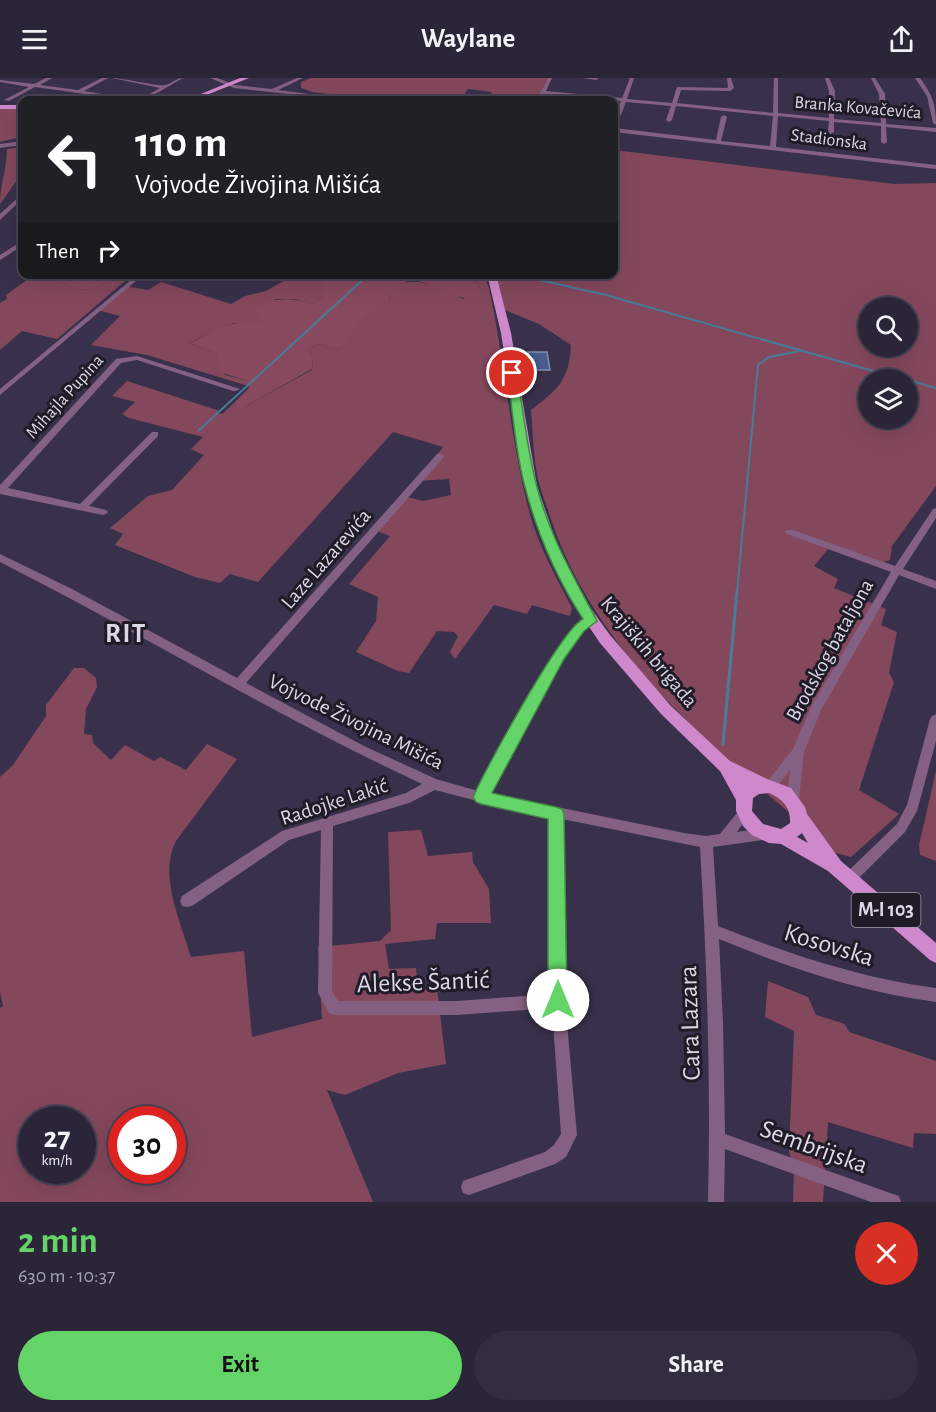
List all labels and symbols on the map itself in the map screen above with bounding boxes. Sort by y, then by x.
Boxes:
street label: Branka Kovačevića [794,93,922,123]
street label: Stadionska [790,126,868,154]
pin [486,347,537,398]
street label: Mihajla Pupina [23,352,107,442]
street label: Laze Lazarevića [277,505,375,613]
street label: Brodskog bataljona [782,575,878,724]
street label: Krajiških brigada [597,593,701,712]
district label: RIT [105,620,147,647]
street label: Vojvode Živojina Mišića [265,669,448,774]
street label: Radojke Lakić [278,775,390,829]
road number: M-I 103 [852,893,920,927]
street label: Kosovska [781,919,877,971]
street label: Cara Lazara [675,965,705,1081]
street label: Alekse Šantić [356,966,490,997]
position arrow [526,968,590,1032]
speed limit sign: 30 [108,1106,186,1184]
street label: Sembrijska [757,1116,871,1178]

